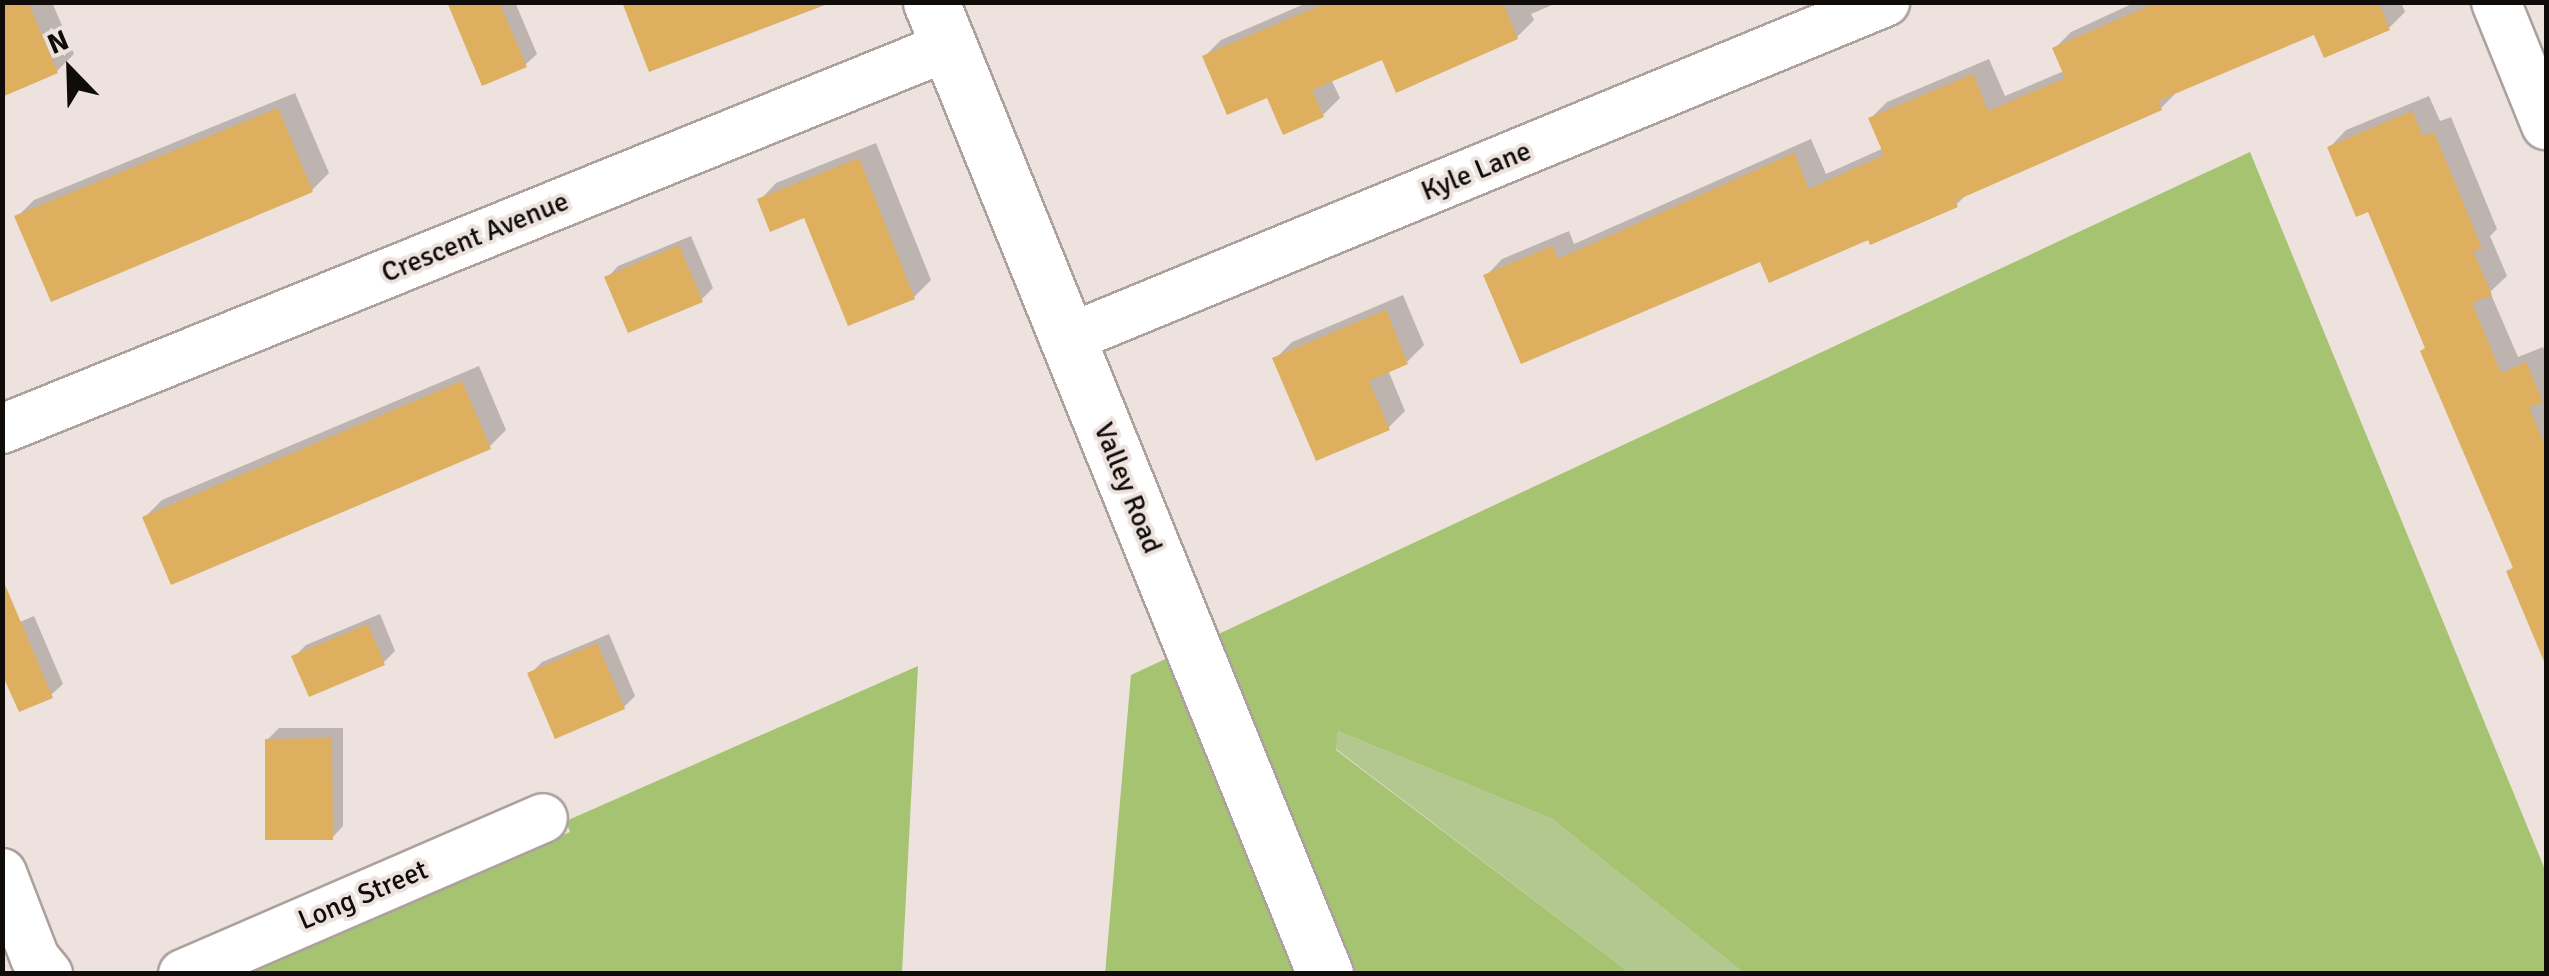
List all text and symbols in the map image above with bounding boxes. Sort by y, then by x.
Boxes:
north arrow [20,20,120,120]
text: N [43,23,74,62]
street label: Kyle Lane [1416,134,1536,208]
street label: Crescent Avenue [377,184,573,290]
street label: Valley Road [1087,418,1169,558]
street label: Long Street [293,853,433,937]

